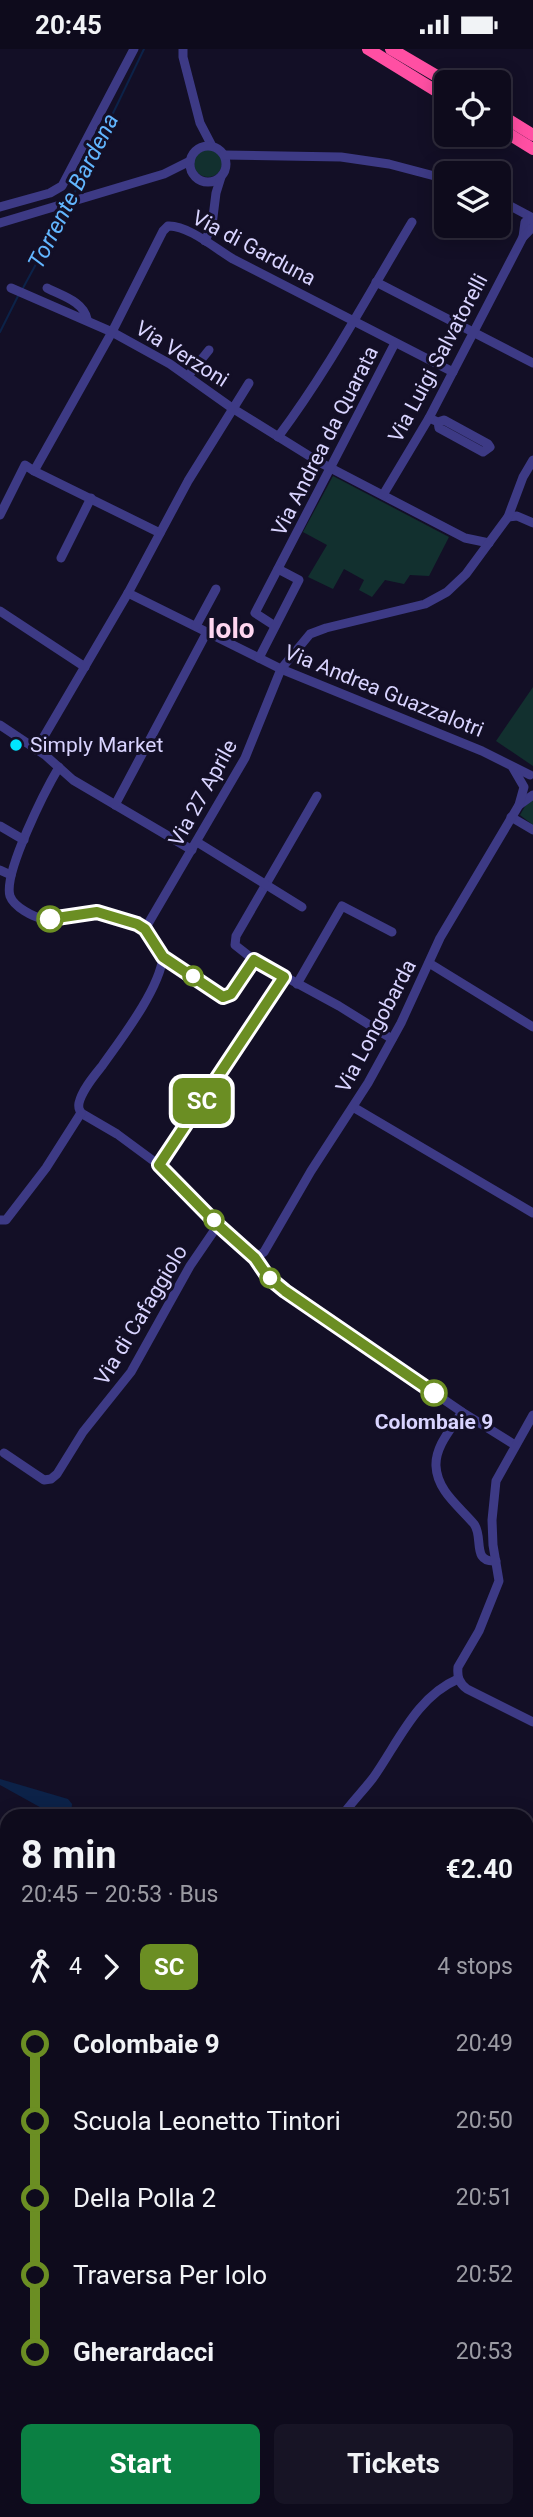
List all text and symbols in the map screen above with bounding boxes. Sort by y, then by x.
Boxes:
text: 20:45 [35,10,102,40]
map controls [434,70,511,238]
button: locate [434,70,511,147]
water label: Torrente Bardena [23,109,124,274]
button: layers [434,161,511,238]
street label: Via di Garduna [188,205,320,291]
street label: Via Luigi Salvatorelli [383,270,493,446]
street label: Via Verzoni [131,316,233,392]
street label: Via Andrea da Quarata [267,342,383,540]
district label: Iolo [207,612,255,645]
street label: Via Andrea Guazzalotri [281,640,487,742]
place label: Simply Market [30,733,163,757]
street label: Via 27 Aprile [164,736,242,850]
marker: Simply Market [8,737,24,753]
unlabelled marker [37,906,63,932]
street label: Via Longobarda [331,955,421,1097]
unlabelled marker [183,966,203,986]
line badge: SC [170,1078,234,1124]
text: SC [187,1087,217,1115]
unlabelled marker [204,1210,224,1230]
street label: Via di Cafaggiolo [90,1241,192,1389]
unlabelled marker [260,1268,280,1288]
marker: Colombaie 9 [421,1380,447,1406]
place label: Colombaie 9 [375,1410,493,1434]
text: 8 min [21,1833,117,1877]
text: €2.40 [446,1854,513,1884]
text: 20:45 – 20:53 · Bus [21,1881,218,1908]
icon: walk [21,1948,59,1986]
icon: forward [92,1948,130,1986]
text: 4 [69,1953,82,1980]
text: SC [154,1953,184,1981]
text: 4 stops [437,1953,513,1980]
text: Colombaie 9 [73,2029,220,2059]
text: 20:49 [456,2030,513,2057]
text: Scuola Leonetto Tintori [73,2106,341,2136]
text: 20:50 [456,2107,513,2134]
text: Della Polla 2 [73,2183,216,2213]
text: 20:51 [456,2184,513,2211]
text: Traversa Per Iolo [73,2260,267,2290]
text: 20:52 [456,2261,513,2288]
text: Gherardacci [73,2337,214,2367]
text: 20:53 [456,2338,513,2365]
button: Start [21,2424,260,2504]
button: Tickets [274,2424,513,2504]

